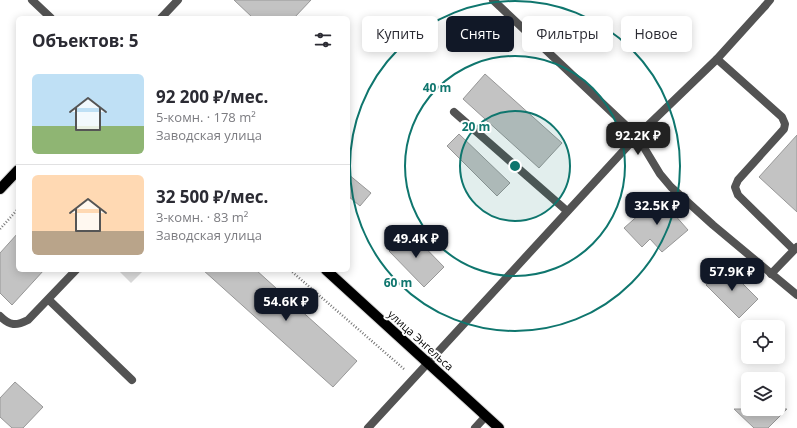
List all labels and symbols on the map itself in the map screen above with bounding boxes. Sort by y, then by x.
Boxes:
text: 40 m [423,79,451,96]
text: 20 m [462,118,490,135]
pin: 92.2K ₽ [601,122,675,156]
centre of rings [508,159,522,173]
pin: 32.5K ₽ [620,192,694,226]
pin: 49.4K ₽ [379,225,453,259]
pin: 57.9K ₽ [695,258,769,292]
text: 60 m [384,274,412,291]
pin: 54.6K ₽ [249,288,323,322]
street label: улица Энгельса [385,306,457,374]

